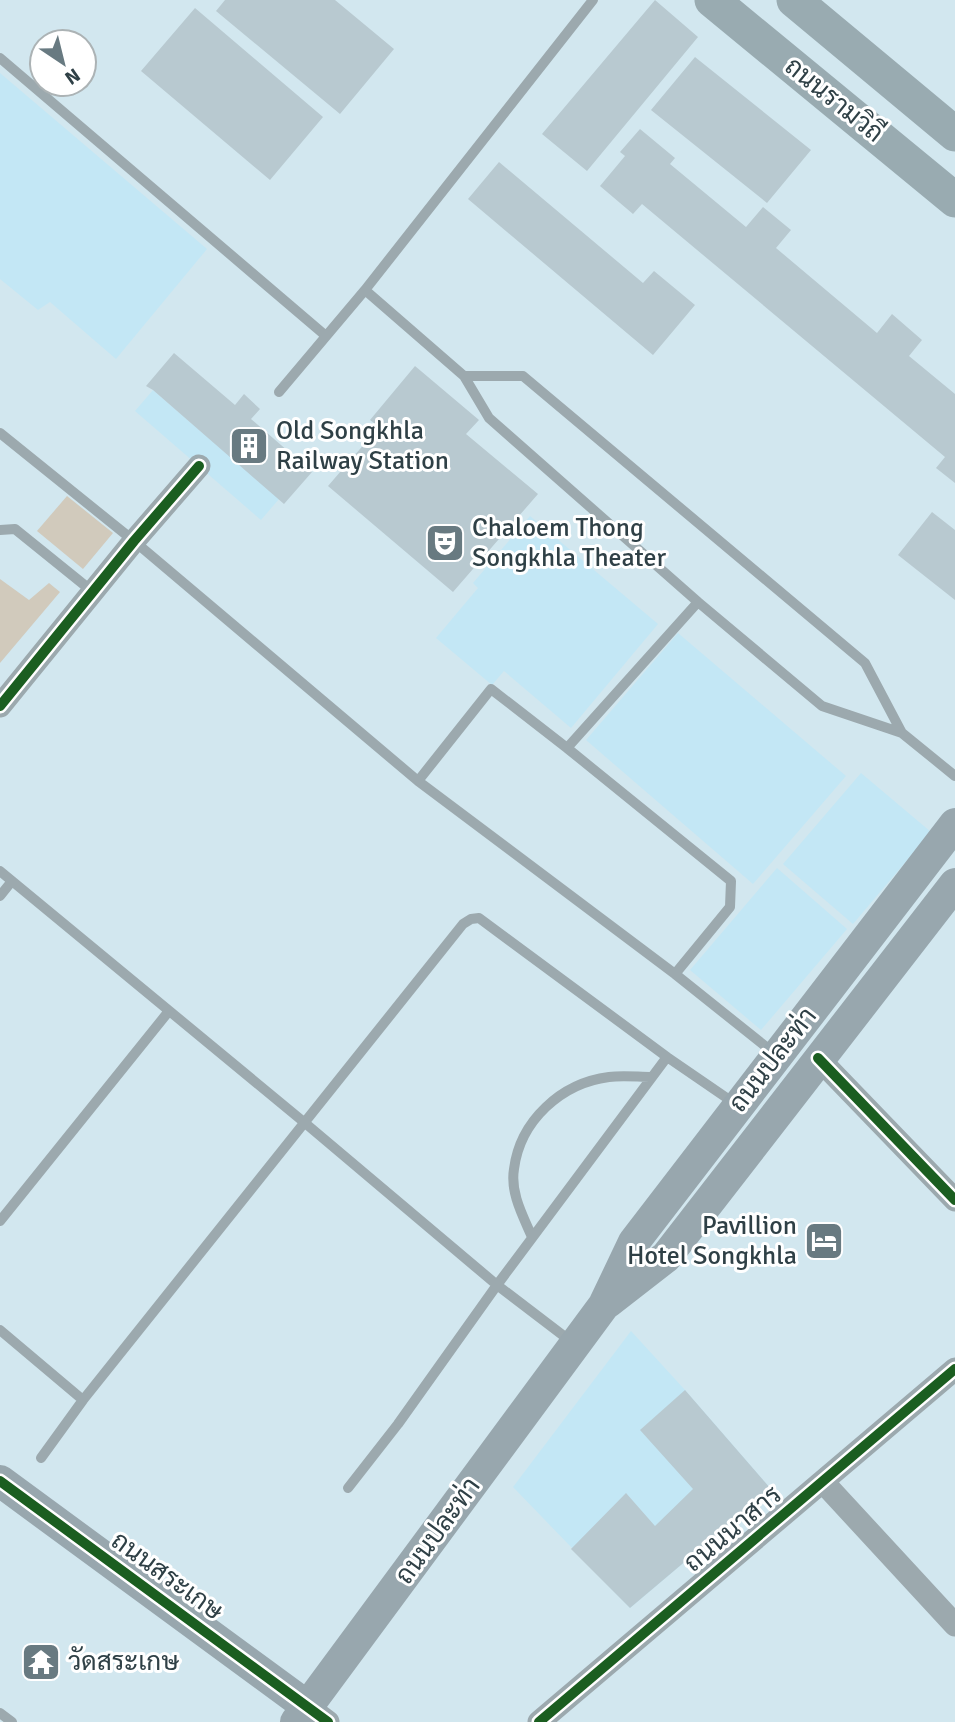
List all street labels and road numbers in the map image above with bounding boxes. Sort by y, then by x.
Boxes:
street label: ถนนรามวิถี [778,50,890,150]
street label: ถนนปละท่า [722,1001,824,1119]
street label: ถนนปละท่า [389,1471,487,1591]
street label: ถนนนาสาร [678,1479,788,1579]
street label: ถนนสระเกษ [105,1525,229,1628]

